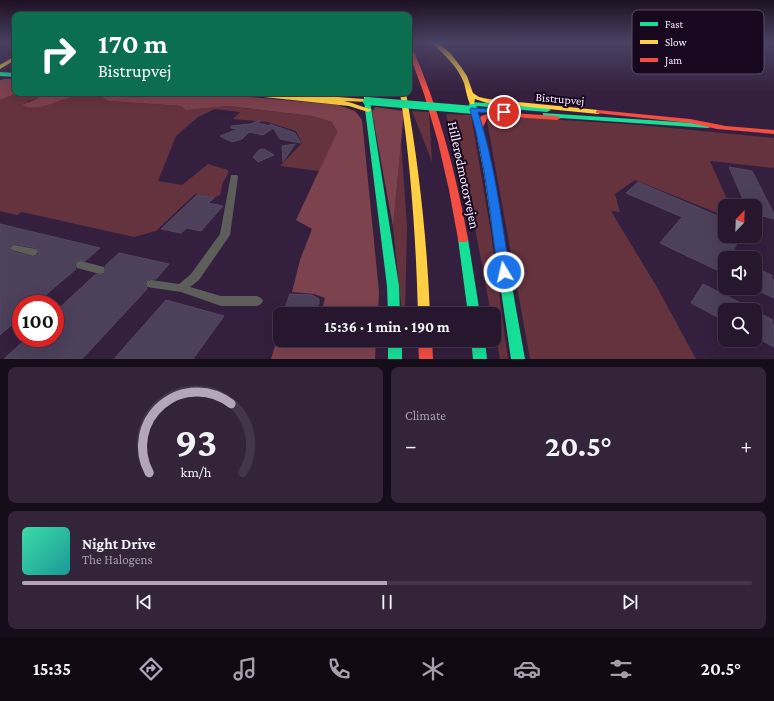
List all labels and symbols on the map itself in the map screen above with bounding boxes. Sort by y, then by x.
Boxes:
legend [632,10,764,74]
text: Fast [665,18,684,30]
text: Slow [665,36,687,48]
text: Jam [664,54,682,67]
street label: Bistrupvej [535,90,585,108]
pin [487,95,521,129]
street label: Hillerødmotorvejen [444,120,483,231]
north arrow [718,199,762,243]
position arrow [483,251,525,293]
speed limit sign: 100 [12,295,64,347]

